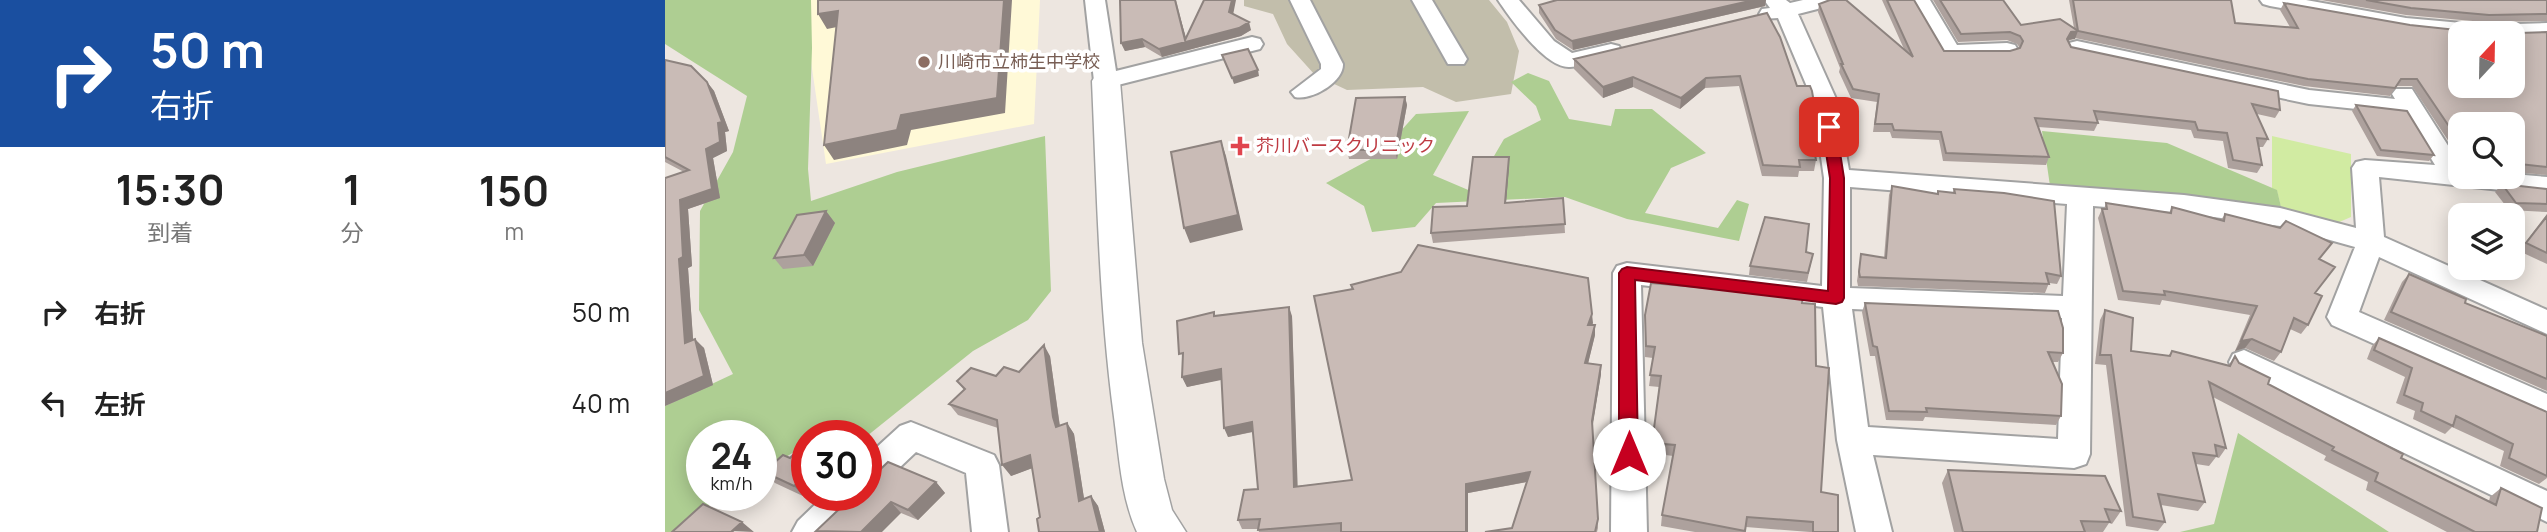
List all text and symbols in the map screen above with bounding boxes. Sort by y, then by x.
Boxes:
text: 50 m [150,16,265,83]
north arrow [2448,21,2525,98]
map controls [2448,21,2525,280]
icon: right [35,28,126,119]
place label: 川崎市立柿生中学校 [938,49,1100,73]
marker: 川崎市立柿生中学校 [916,54,932,70]
text: 右折 [150,83,214,127]
pin [1799,97,1859,157]
icon: arrive [1810,108,1848,146]
button: search [2448,112,2525,189]
place label: 芥川バースクリニック [1256,133,1435,157]
marker: 芥川バースクリニック [1230,136,1250,156]
text: 15:30 [115,160,225,218]
text: 1 [343,160,361,218]
text: 150 [479,161,550,219]
button: layers [2448,203,2525,280]
text: m [504,215,524,247]
text: 到着 [147,216,193,248]
text: 分 [340,216,363,248]
icon: right [35,293,73,331]
text: 50 m [572,294,630,330]
text: 右折 [94,295,146,331]
icon: left [35,384,73,422]
text: 40 m [572,385,630,421]
text: 左折 [94,386,146,422]
position arrow [1592,417,1666,491]
speed limit sign: 30 [791,420,882,511]
text: 24 [711,432,752,480]
text: km/h [711,471,752,495]

